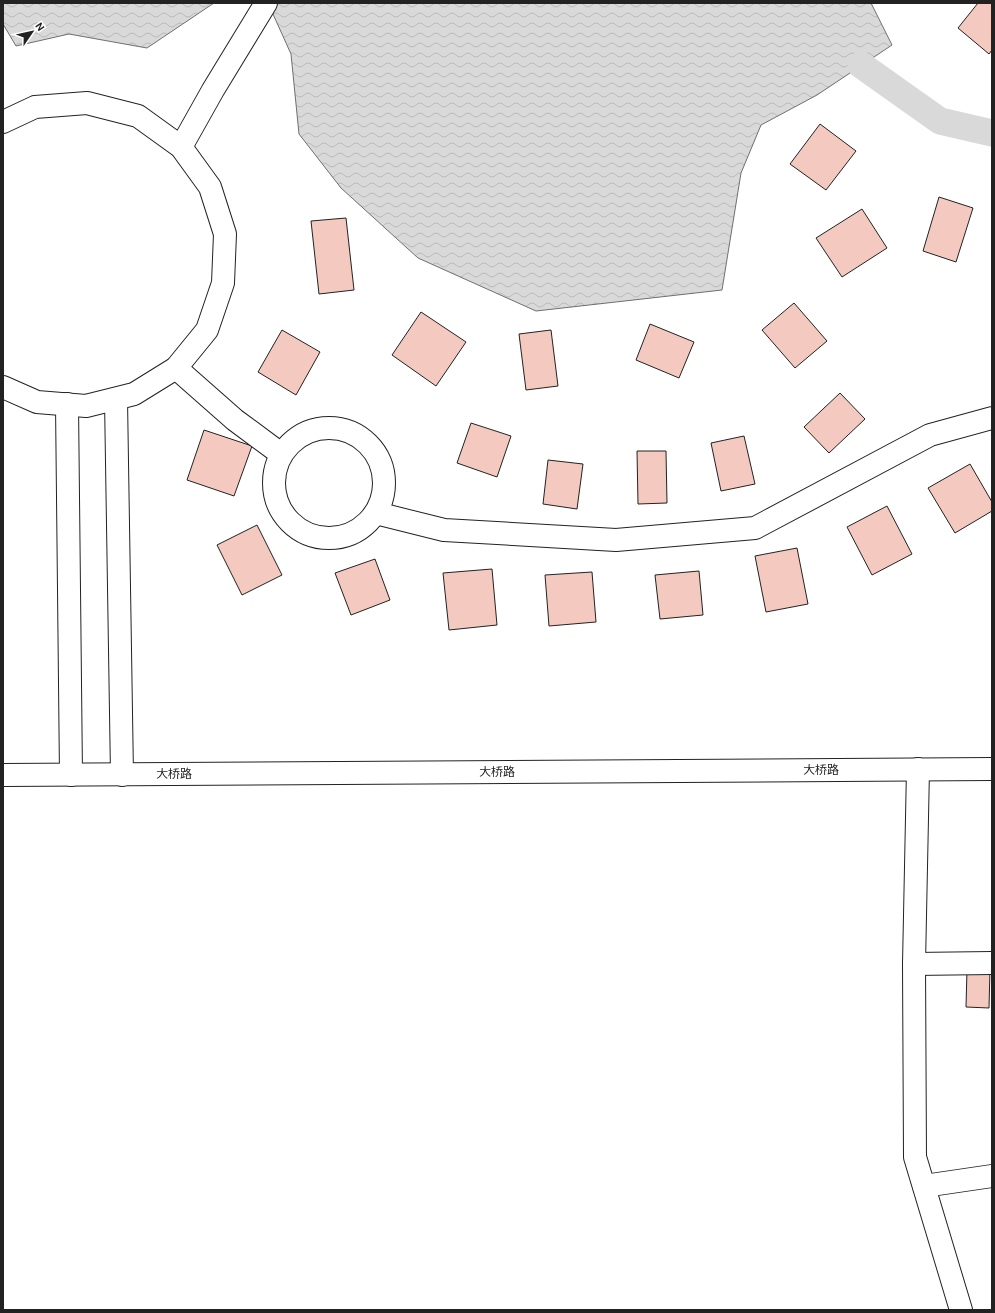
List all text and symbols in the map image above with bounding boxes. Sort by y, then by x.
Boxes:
north arrow [12,12,52,52]
text: N [32,20,47,34]
street label: 大桥路 [803,763,839,777]
street label: 大桥路 [479,765,515,779]
street label: 大桥路 [156,767,192,781]

